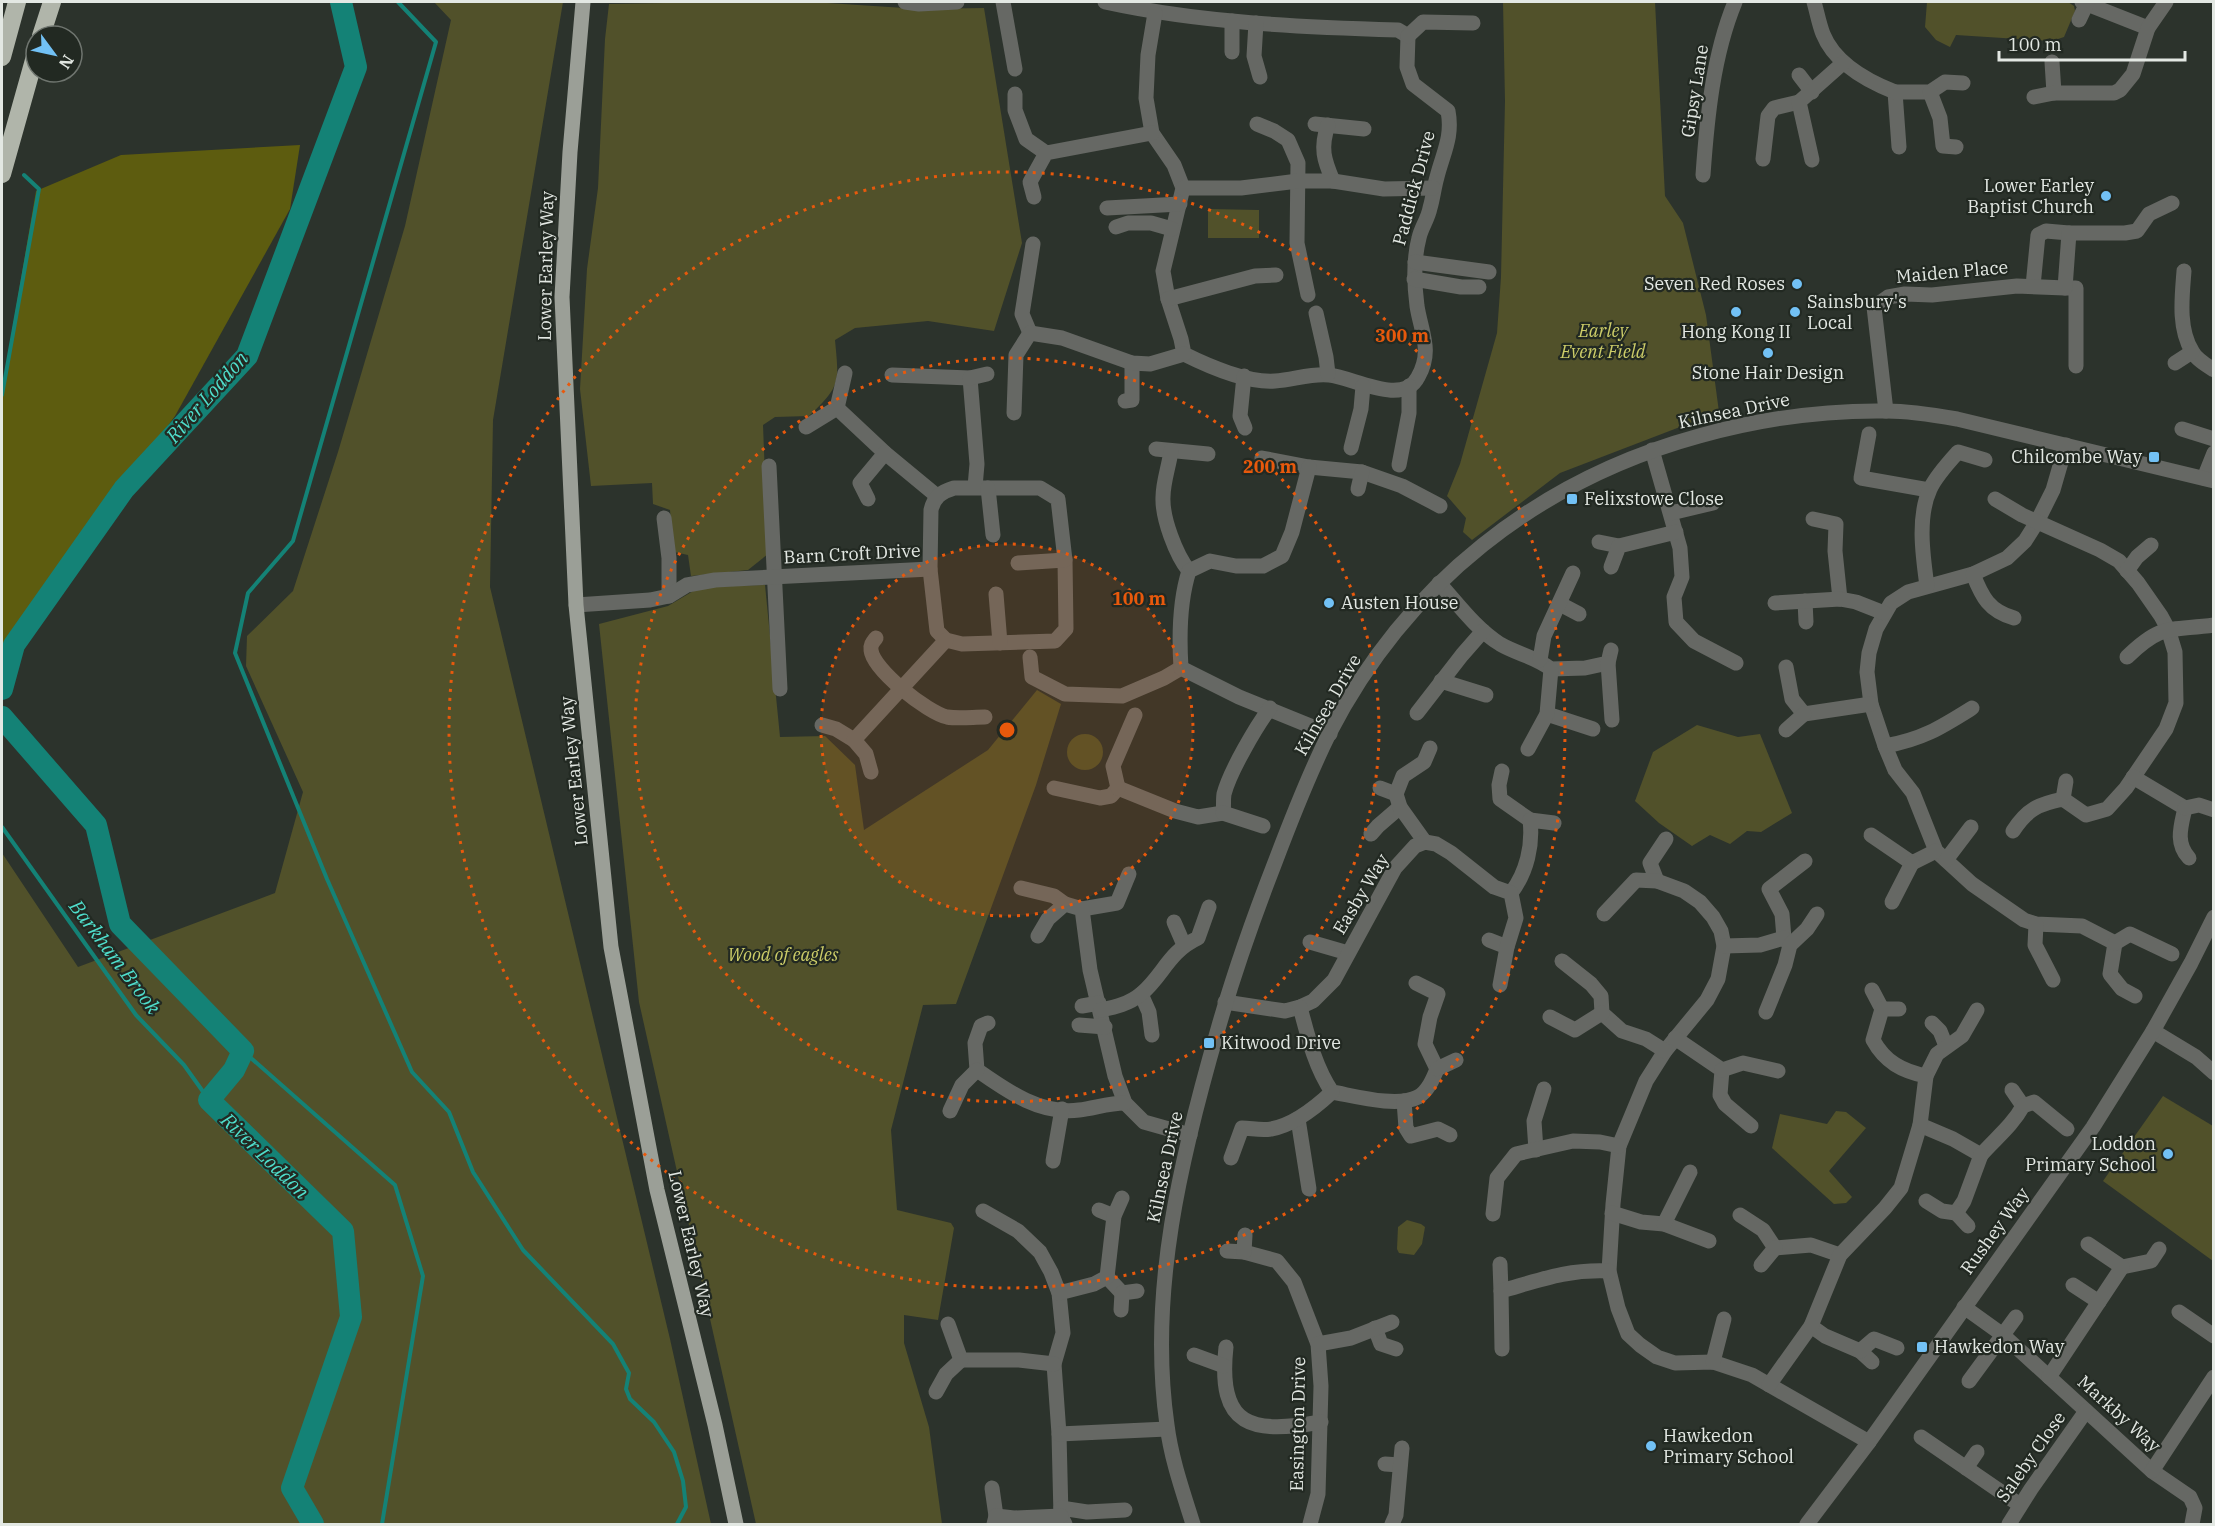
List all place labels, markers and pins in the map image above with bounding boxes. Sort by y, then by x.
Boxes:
place label: Lower Earley Baptist Church [1967,174,2094,218]
marker: Lower Earley Baptist Church [2099,189,2113,203]
place label: Seven Red Roses [1644,272,1785,295]
marker: Seven Red Roses [1790,277,1804,291]
place label: Sainsbury's Local [1807,290,1907,334]
marker: Hong Kong II [1729,305,1743,319]
marker: Sainsbury's Local [1788,305,1802,319]
place label: Hong Kong II [1681,320,1791,343]
marker: Stone Hair Design [1761,346,1775,360]
place label: Stone Hair Design [1692,361,1844,384]
place label: Chilcombe Way [2011,445,2142,468]
marker: Chilcombe Way [2147,450,2161,464]
place label: Felixstowe Close [1584,487,1724,510]
marker: Felixstowe Close [1565,492,1579,506]
place label: Austen House [1341,591,1458,614]
marker: Austen House [1322,596,1336,610]
centre of rings [997,720,1017,740]
place label: Kitwood Drive [1221,1031,1341,1054]
marker: Kitwood Drive [1202,1036,1216,1050]
place label: Loddon Primary School [2025,1132,2156,1176]
marker: Loddon Primary School [2161,1147,2175,1161]
place label: Hawkedon Way [1934,1335,2065,1358]
marker: Hawkedon Way [1915,1340,1929,1354]
place label: Hawkedon Primary School [1663,1424,1794,1468]
marker: Hawkedon Primary School [1644,1439,1658,1453]

